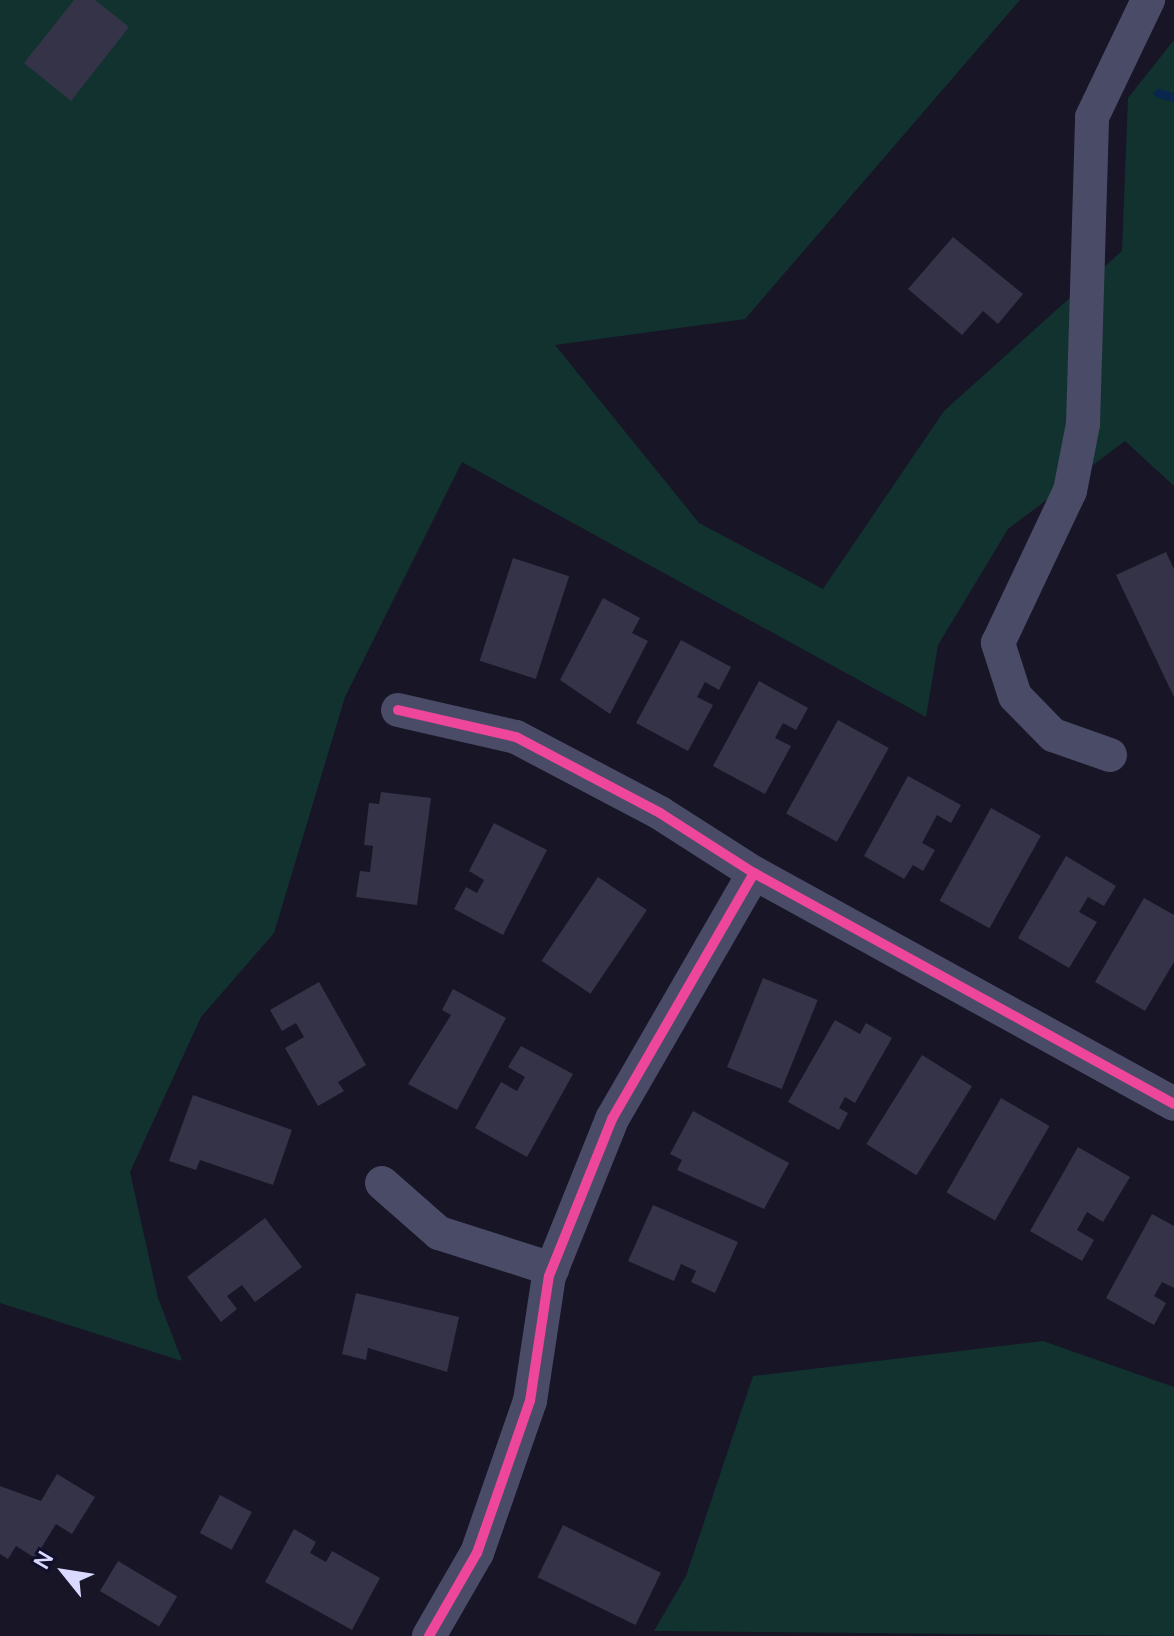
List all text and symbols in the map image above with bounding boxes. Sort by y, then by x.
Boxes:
north arrow [24,1532,104,1612]
text: N [26,1546,60,1574]

